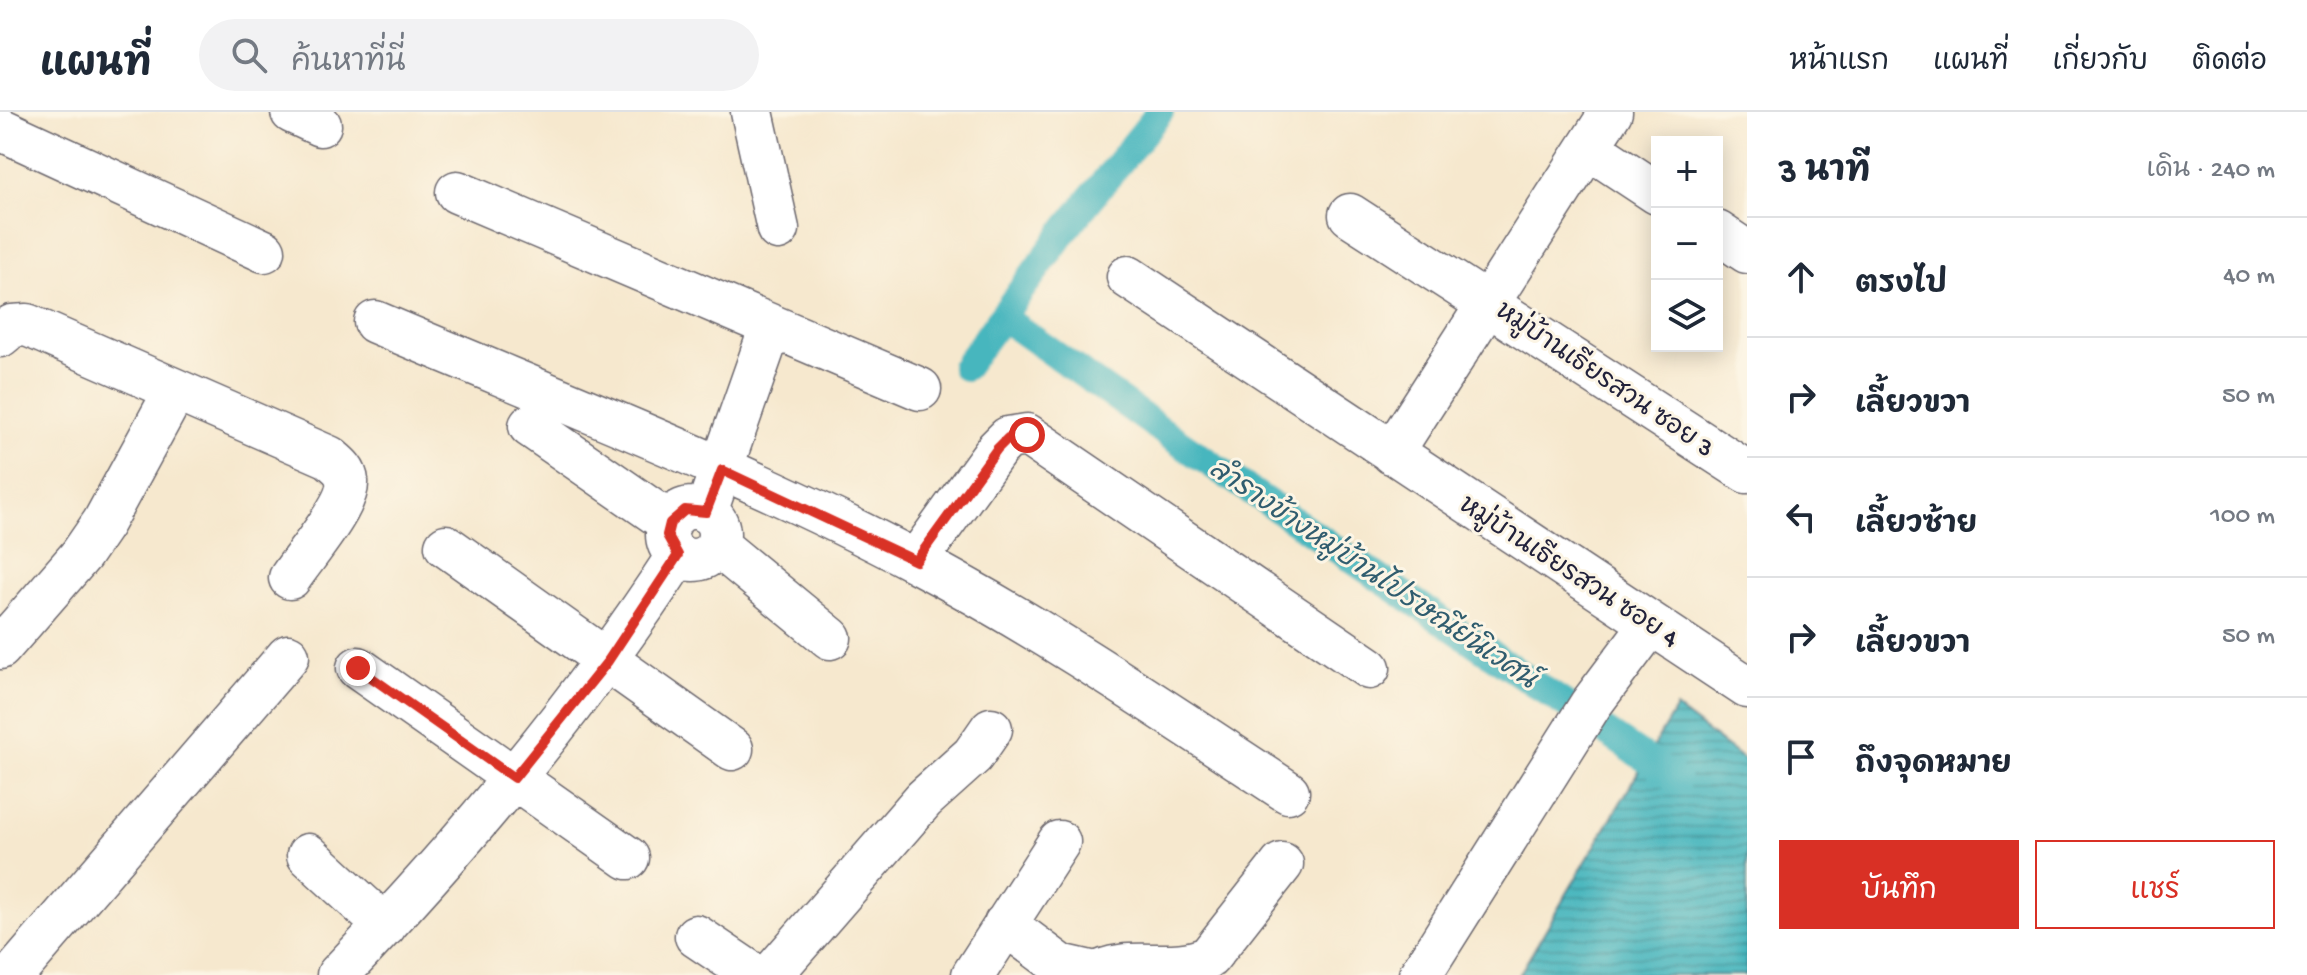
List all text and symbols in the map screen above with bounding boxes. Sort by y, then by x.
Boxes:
search box [199,19,759,91]
icon: search [227,33,271,77]
text: แผนที่ [40,45,151,89]
text: ค้นหาที่นี่ [291,47,405,82]
text: หน้าแรก [1789,47,1889,80]
text: แผนที่ [1933,47,2009,80]
text: เกี่ยวกับ [2053,47,2148,80]
text: ติดต่อ [2192,47,2267,80]
map controls [1651,136,1723,352]
button: + [1651,136,1723,208]
text: 3 นาที [1779,154,1870,194]
text: เดิน · 240 m [2147,156,2275,187]
button: − [1651,208,1723,280]
icon: ahead [1779,255,1823,299]
text: 40 m [2223,262,2275,293]
text: ตรงไป [1855,269,1947,304]
button: layers [1651,280,1723,352]
street label: หมู่บ้านเธียรสวน ซอย 3 [1489,293,1721,466]
icon: right [1779,375,1823,419]
text: 50 m [2222,382,2275,413]
text: เลี้ยวขวา [1855,389,1970,424]
route start [1009,417,1045,453]
water label: ลำรางข้างหมู่บ้านไปรษณีย์นิเวศน์ [1202,449,1549,701]
street label: หมู่บ้านเธียรสวน ซอย 4 [1452,487,1686,656]
icon: left [1779,495,1823,539]
text: 100 m [2210,502,2275,533]
text: เลี้ยวซ้าย [1855,509,1977,544]
icon: right [1779,615,1823,659]
text: 50 m [2222,622,2275,653]
text: เลี้ยวขวา [1855,629,1970,664]
route end [340,650,376,686]
icon: arrive [1779,735,1823,779]
text: ถึงจุดหมาย [1855,749,2012,784]
button: บันทึก [1779,840,2019,929]
button: แชร์ [2035,840,2275,929]

